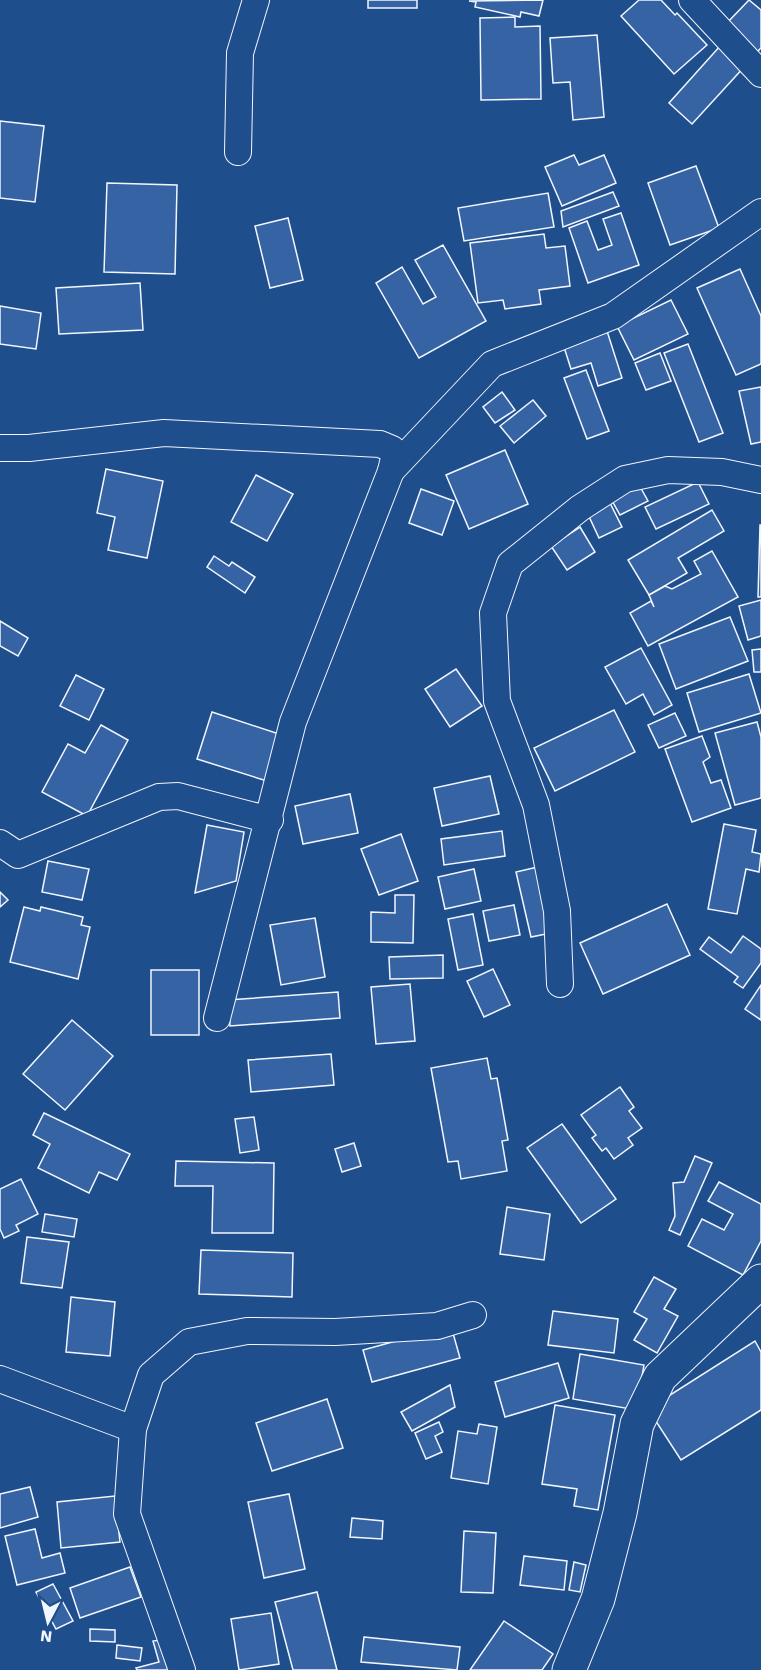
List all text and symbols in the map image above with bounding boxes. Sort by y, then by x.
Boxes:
north arrow [18,1592,78,1652]
text: N [39,1626,53,1647]

